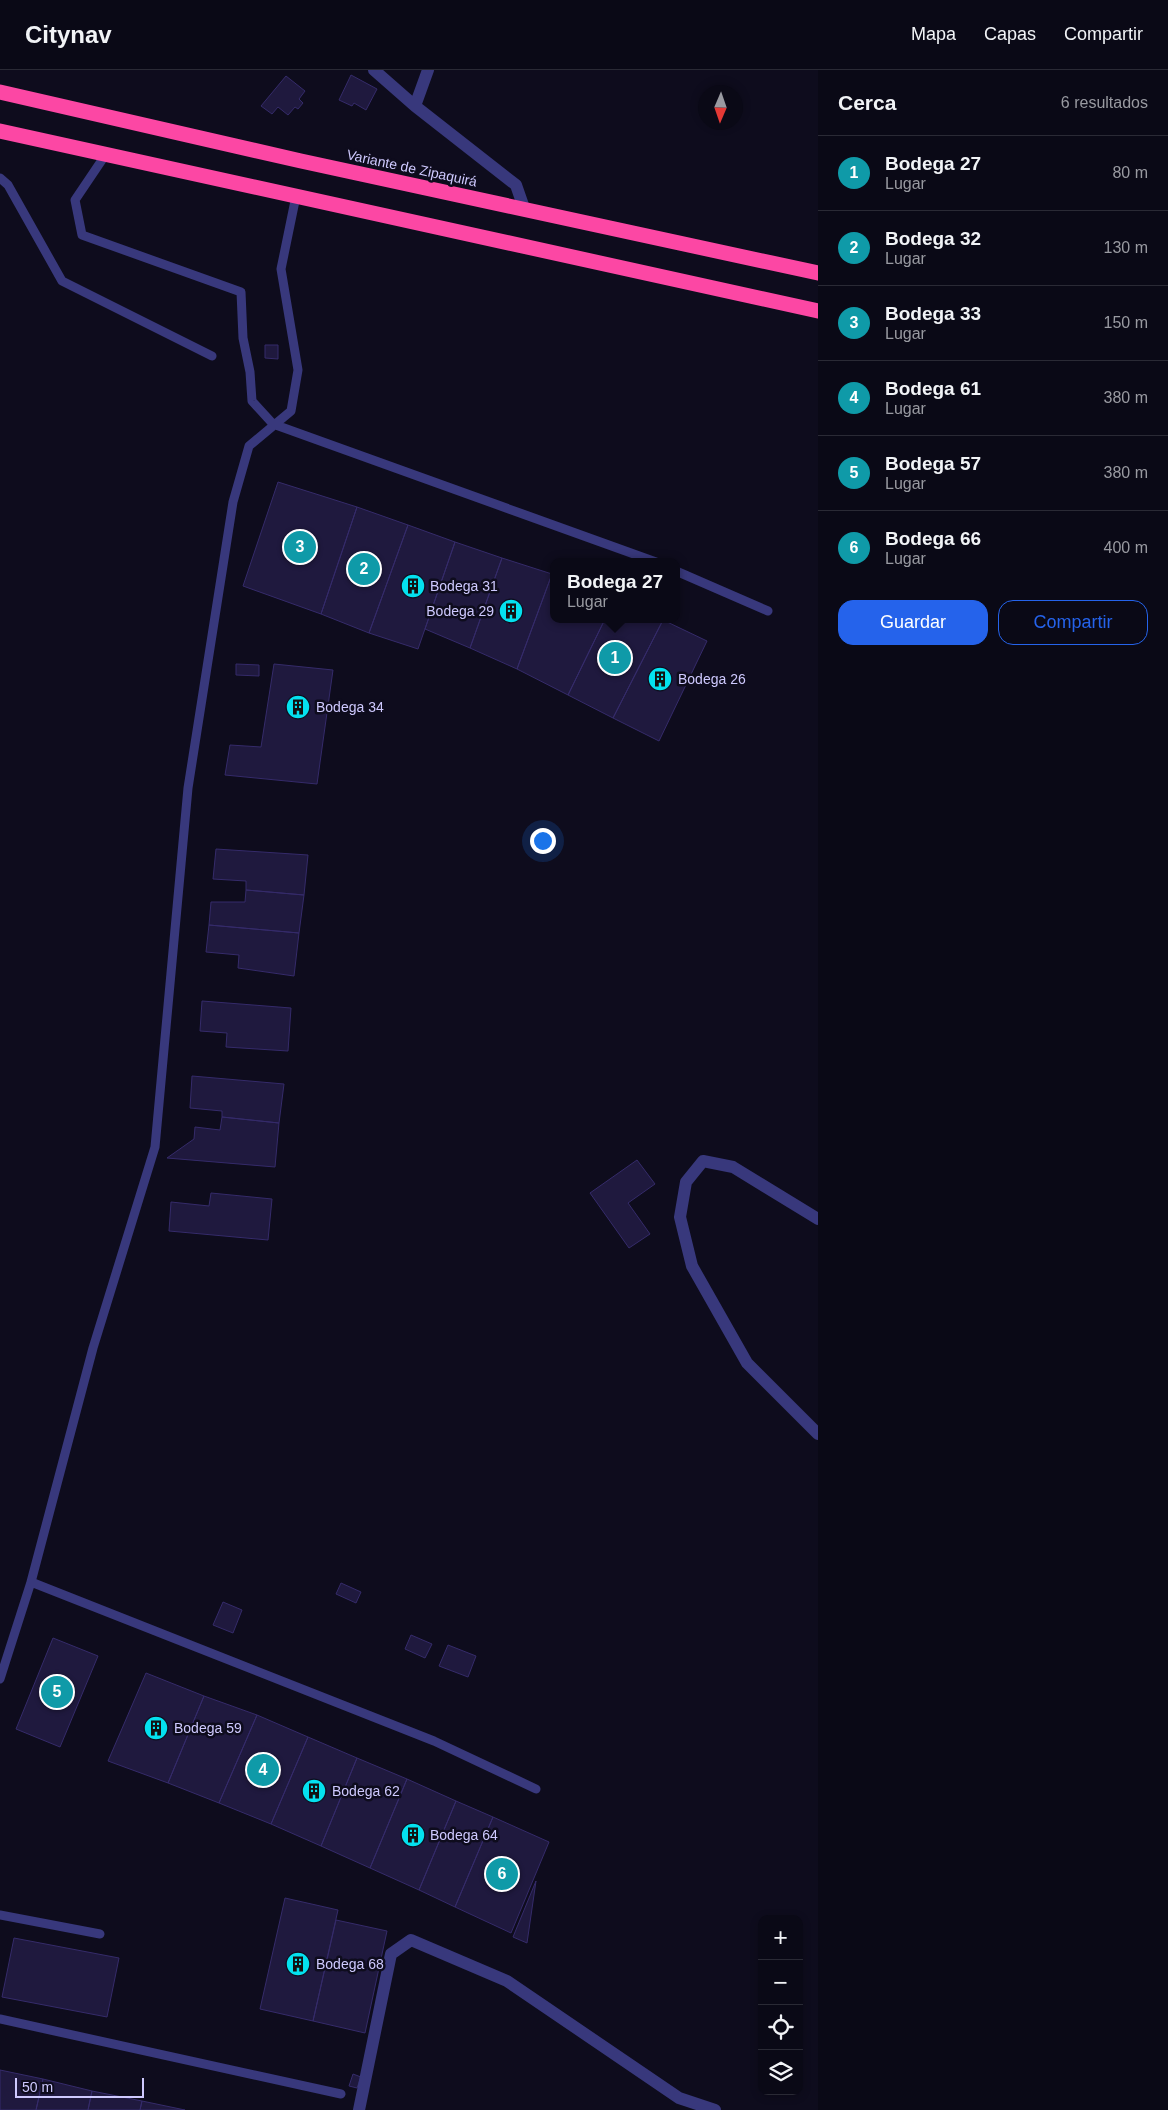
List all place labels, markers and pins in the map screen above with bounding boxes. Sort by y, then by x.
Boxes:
pin: 3 [284,528,316,566]
pin: 2 [348,550,380,588]
building icon: Bodega 31 [400,573,426,599]
place label: Bodega 31 [430,578,498,594]
building icon: Bodega 29 [498,598,524,624]
place label: Bodega 29 [426,603,494,619]
pin: 1 [599,639,631,677]
building icon: Bodega 26 [647,666,673,692]
place label: Bodega 26 [678,671,746,687]
building icon: Bodega 34 [285,694,311,720]
place label: Bodega 34 [316,699,384,715]
pin: 5 [41,1673,73,1711]
building icon: Bodega 59 [143,1715,169,1741]
place label: Bodega 59 [174,1720,242,1736]
pin: 4 [247,1751,279,1789]
building icon: Bodega 62 [301,1778,327,1804]
place label: Bodega 62 [332,1783,400,1799]
building icon: Bodega 64 [400,1822,426,1848]
place label: Bodega 64 [430,1827,498,1843]
pin: 6 [486,1855,518,1893]
building icon: Bodega 68 [285,1951,311,1977]
place label: Bodega 68 [316,1956,384,1972]

